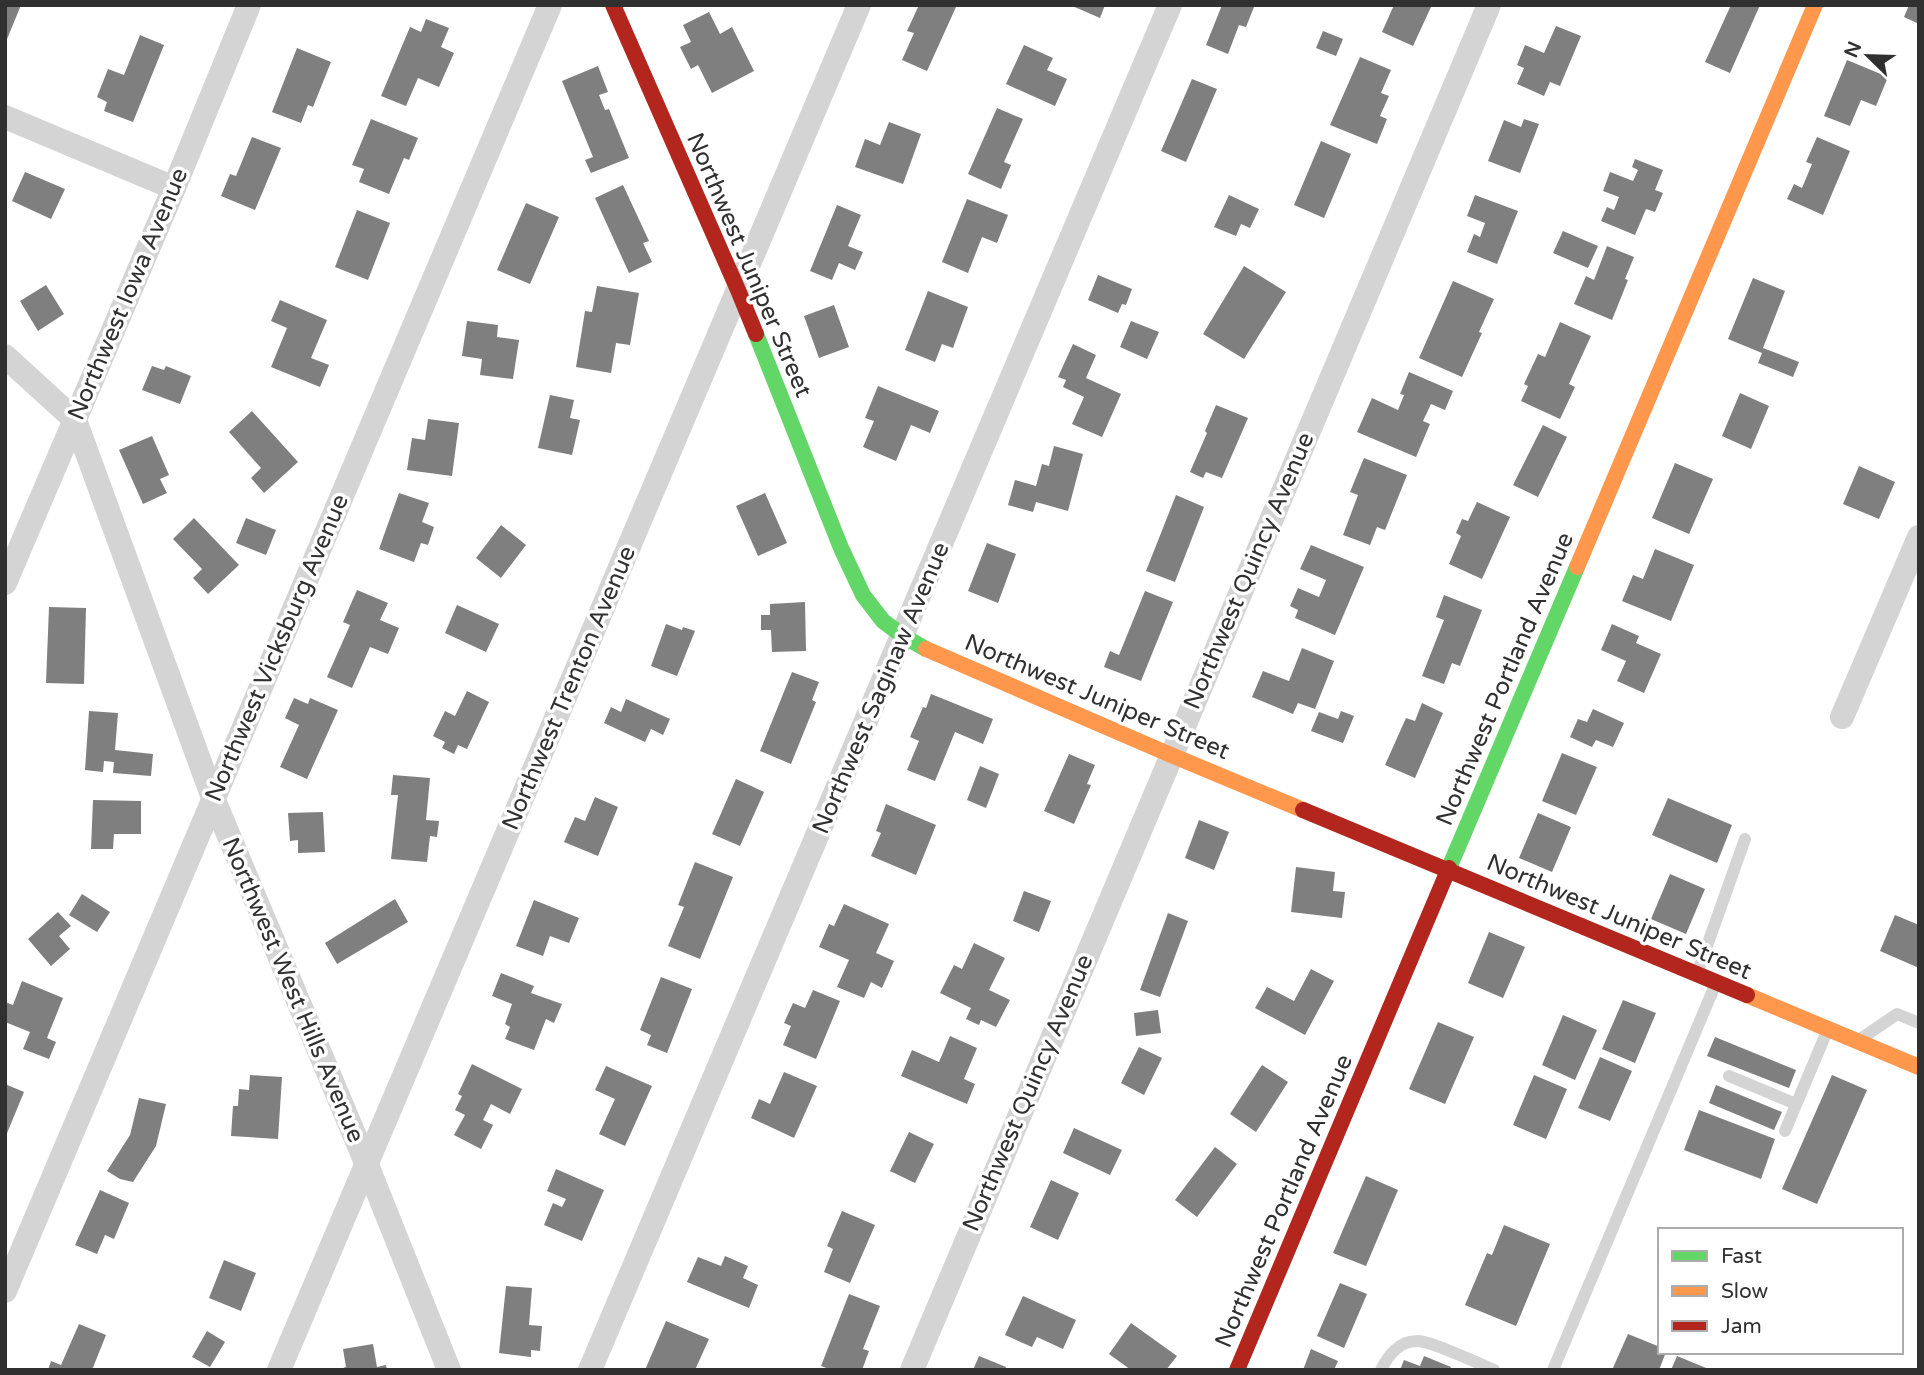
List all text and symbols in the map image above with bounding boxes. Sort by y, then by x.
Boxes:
north arrow [1833,21,1903,91]
text: N [1840,38,1866,61]
street label: Northwest Juniper Street [680,128,818,402]
street label: Northwest Iowa Avenue [62,164,194,424]
street label: Northwest Quincy Avenue [1177,428,1321,714]
street label: Northwest Vicksburg Avenue [199,490,355,806]
street label: Northwest Portland Avenue [1430,528,1580,830]
street label: Northwest Saginaw Avenue [806,538,956,838]
street label: Northwest Trenton Avenue [496,542,642,834]
street label: Northwest Juniper Street [960,628,1234,766]
street label: Northwest West Hills Avenue [215,833,371,1147]
street label: Northwest Juniper Street [1482,848,1756,986]
street label: Northwest Quincy Avenue [956,950,1100,1236]
street label: Northwest Portland Avenue [1209,1050,1359,1352]
legend [1658,1228,1903,1354]
text: Fast [1721,1244,1762,1269]
text: Slow [1721,1279,1769,1304]
text: Jam [1721,1314,1762,1339]

